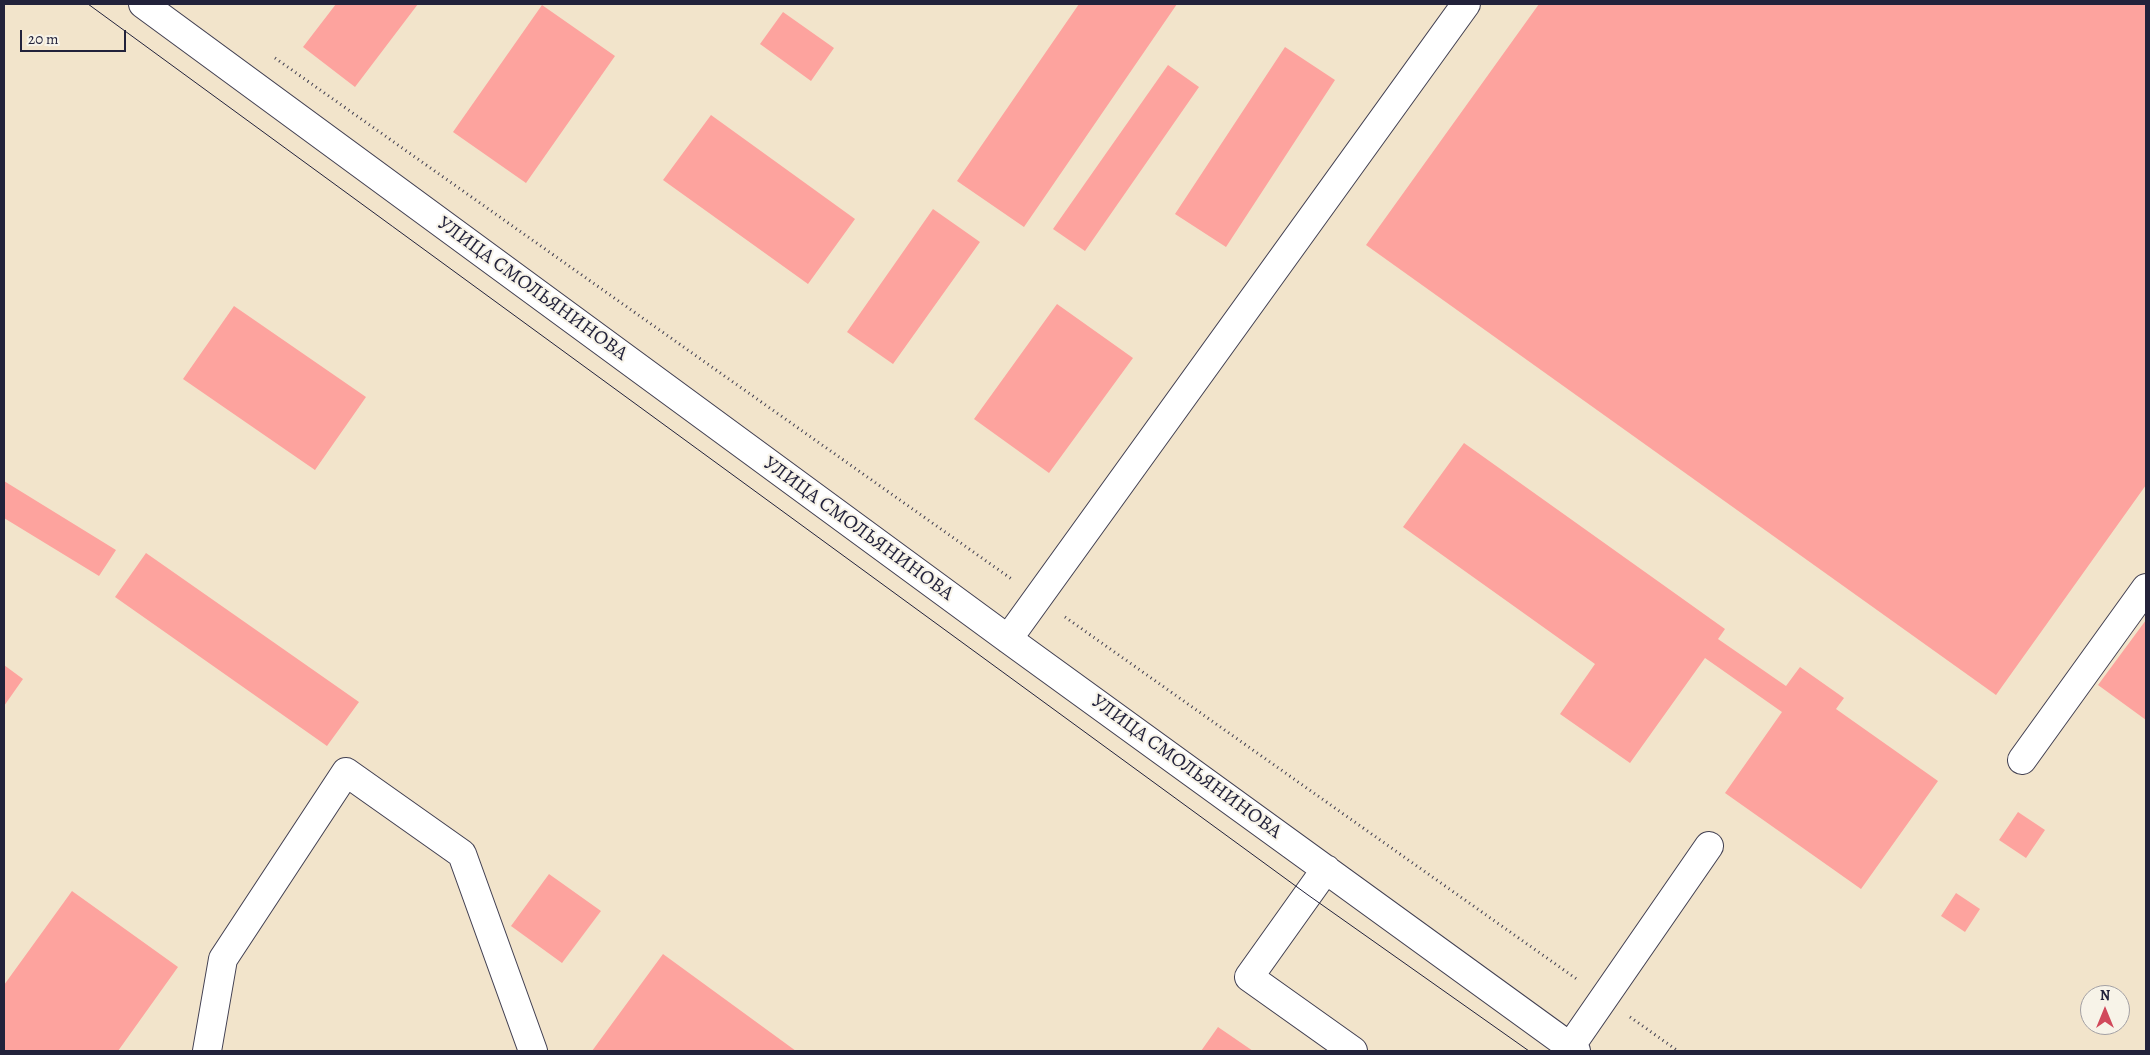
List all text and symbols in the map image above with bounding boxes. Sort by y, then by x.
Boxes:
scale bar [22,20,129,52]
text: 20 m [28,29,59,49]
street label: УЛИЦА СМОЛЬЯНИНОВА [432,212,632,366]
street label: УЛИЦА СМОЛЬЯНИНОВА [758,452,958,606]
street label: УЛИЦА СМОЛЬЯНИНОВА [1086,690,1286,844]
north arrow [2080,985,2130,1035]
text: N [2100,986,2110,1005]

